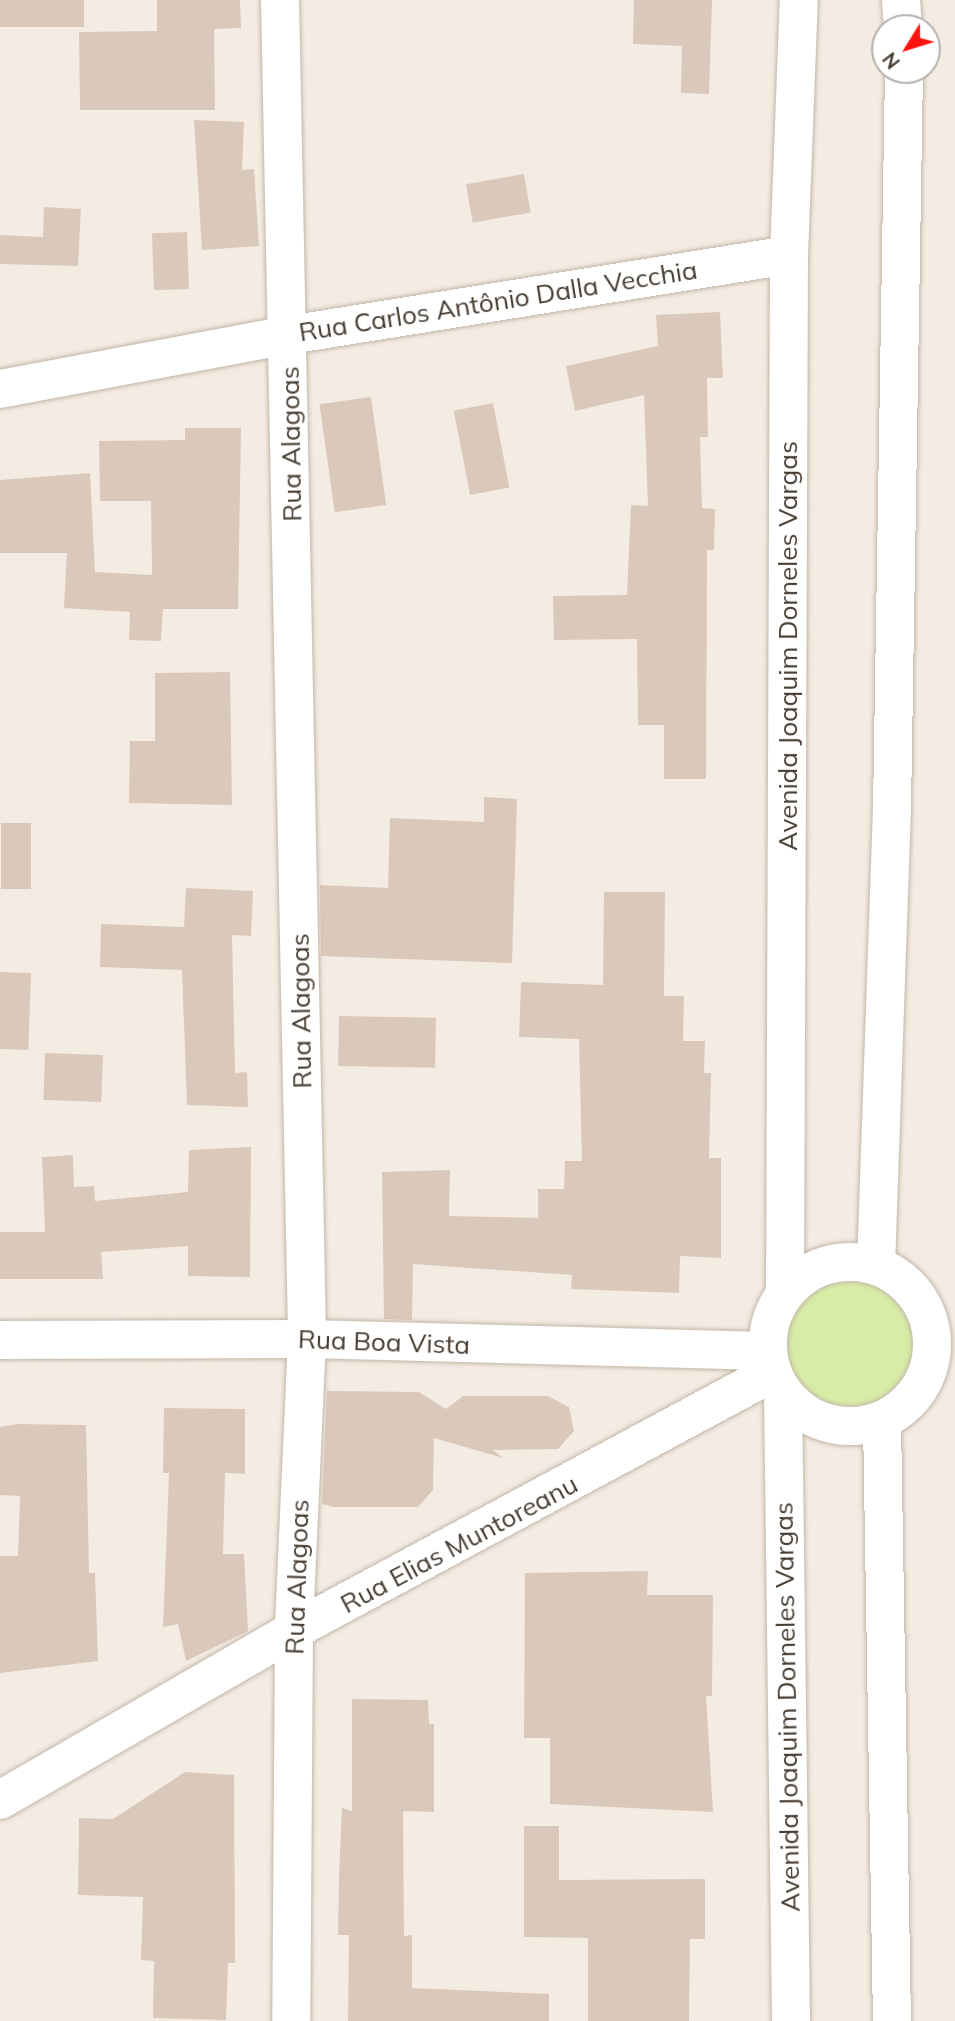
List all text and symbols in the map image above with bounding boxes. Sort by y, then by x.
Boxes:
north arrow [871,14,941,84]
text: N [877,48,905,74]
street label: Rua Carlos Antônio Dalla Vecchia [297,254,699,348]
street label: Rua Alagoas [274,366,308,522]
street label: Avenida Joaquim Dorneles Vargas [772,441,804,851]
street label: Rua Alagoas [284,933,318,1089]
street label: Rua Boa Vista [297,1323,471,1361]
street label: Rua Elias Muntoreanu [335,1468,583,1620]
street label: Rua Alagoas [279,1499,315,1655]
street label: Avenida Joaquim Dorneles Vargas [768,1502,806,1912]

